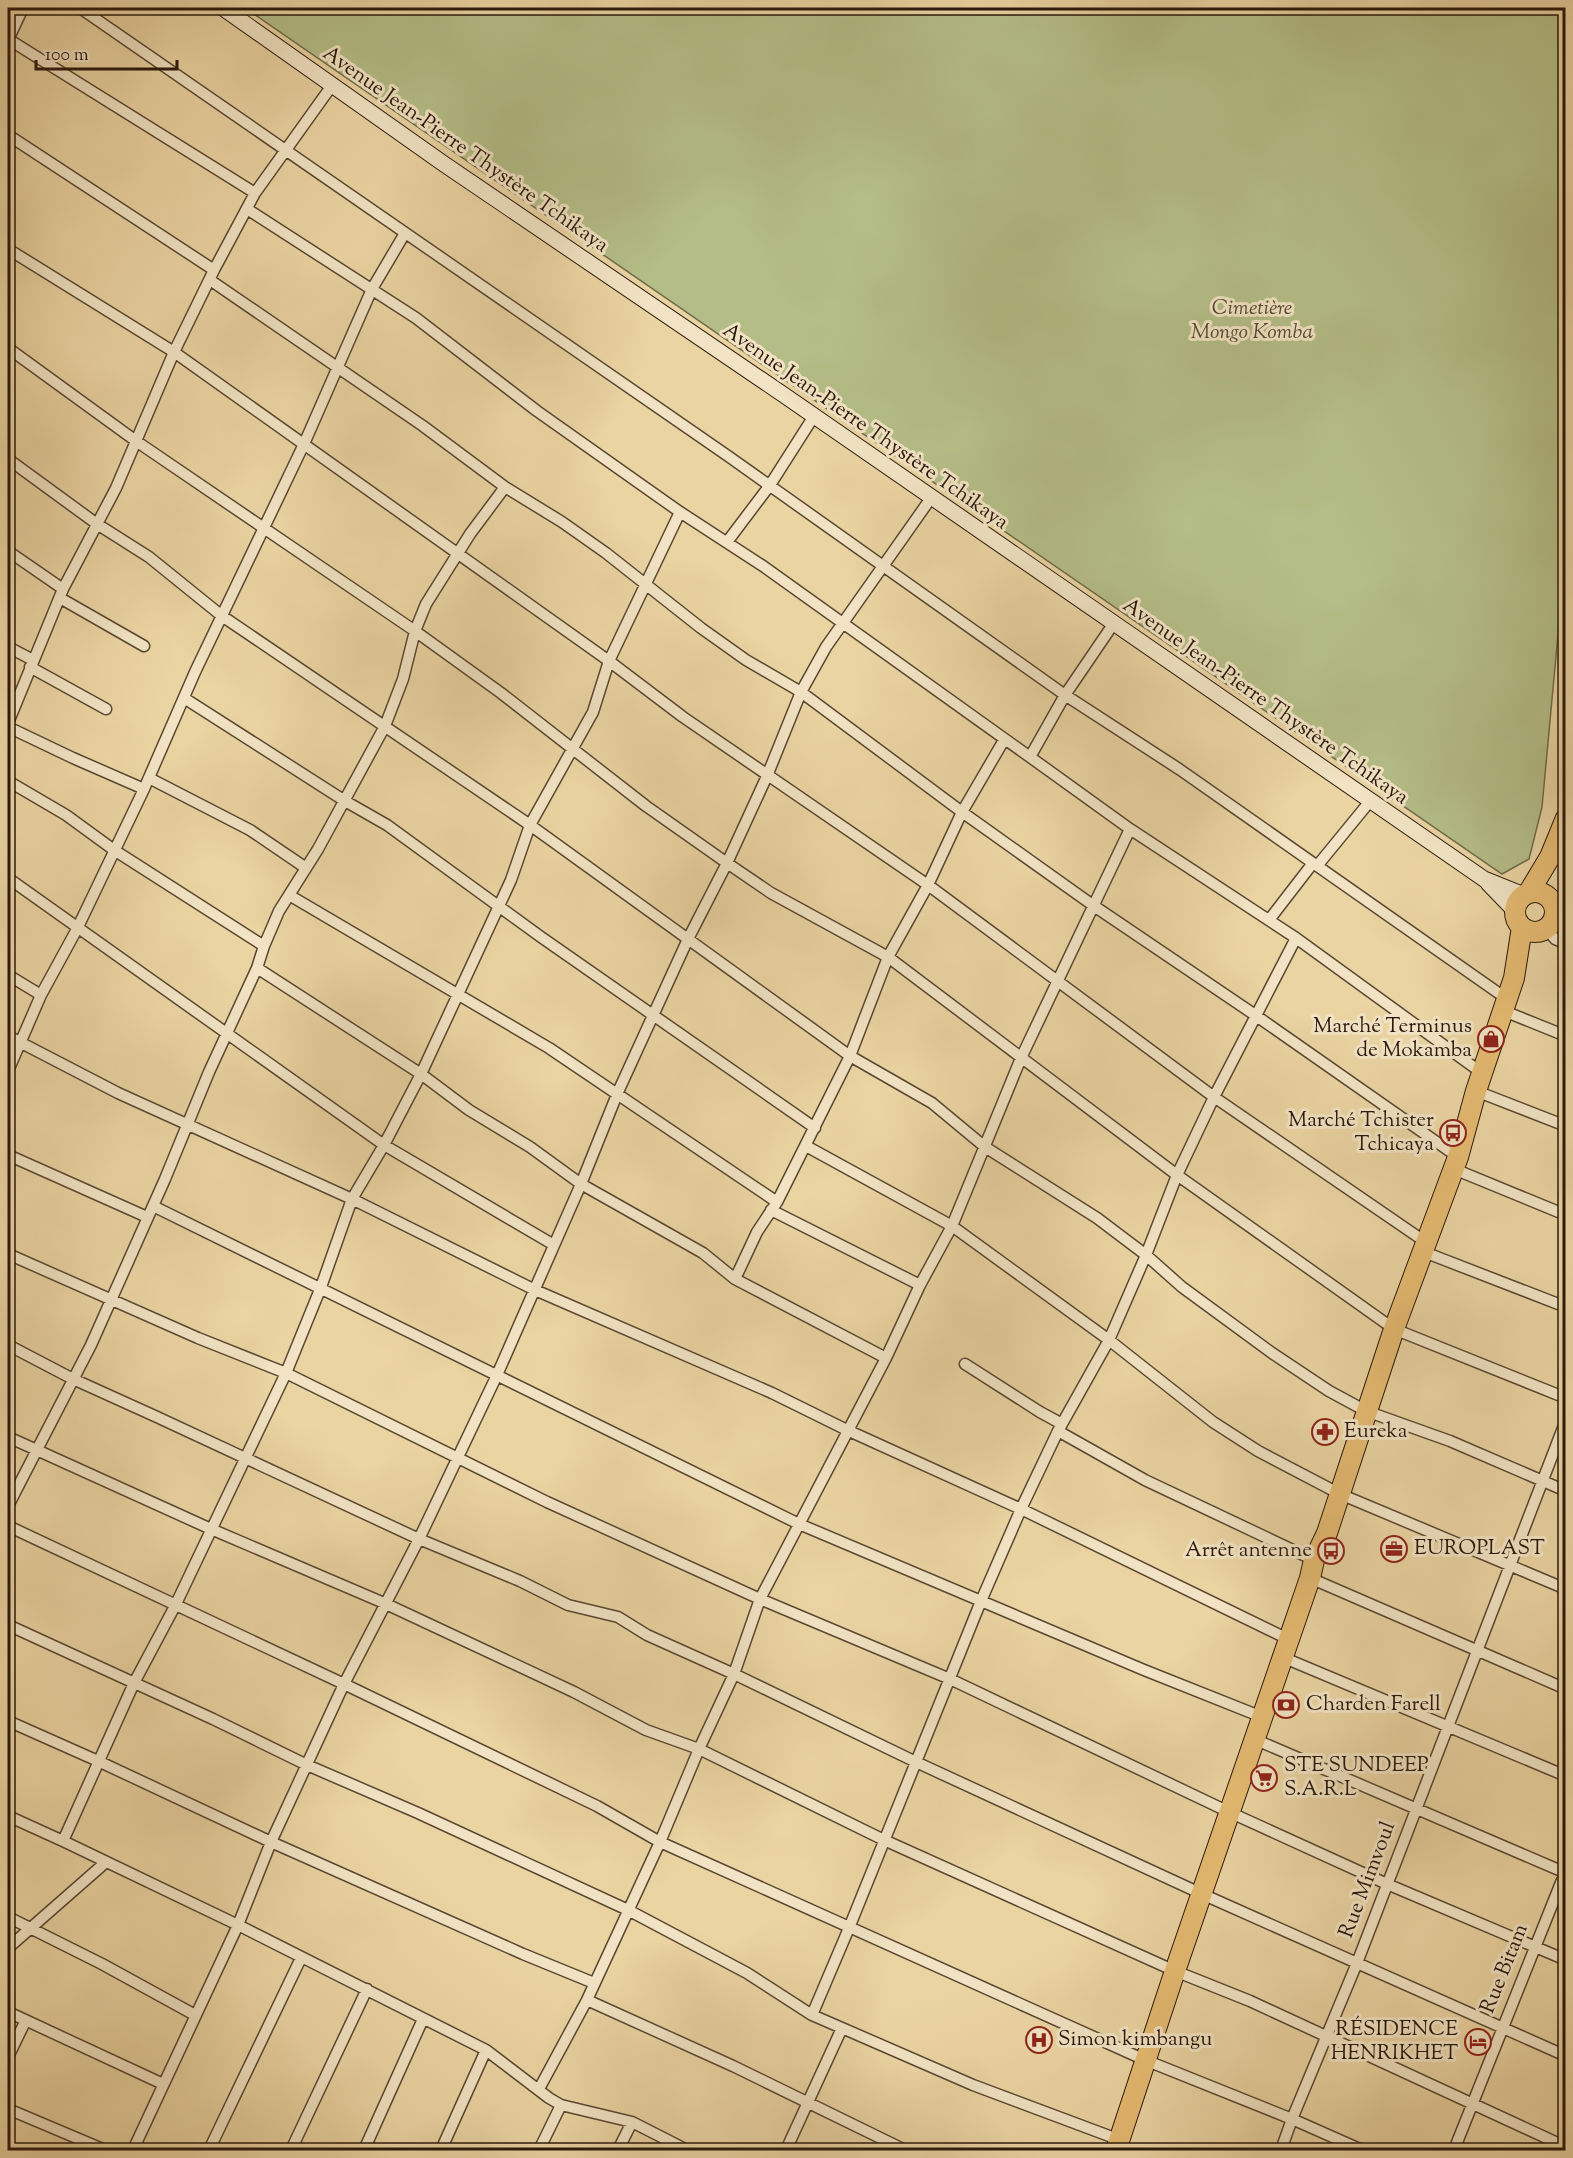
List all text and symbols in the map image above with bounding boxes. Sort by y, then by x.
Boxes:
scale bar [36,33,177,71]
street label: Avenue Jean-Pierre Thystère Tchikaya [316,39,614,261]
text: 100 m [45,43,89,69]
park label: Cimetière Mongo Komba [1191,294,1313,348]
street label: Avenue Jean-Pierre Thystère Tchikaya [716,316,1014,538]
street label: Avenue Jean-Pierre Thystère Tchikaya [1116,591,1414,813]
place label: Marché Terminus de Mokamba [1313,1012,1472,1066]
shop icon: Marché Terminus de Mokamba [1476,1024,1506,1054]
place label: Marché Tchister Tchicaya [1288,1106,1434,1160]
bus stop icon: Marché Tchister Tchicaya [1438,1118,1468,1148]
pharmacy icon: Eureka [1310,1417,1340,1447]
place label: Eureka [1344,1417,1408,1447]
office icon: EUROPLAST [1379,1534,1409,1564]
place label: EUROPLAST [1414,1534,1545,1564]
place label: Arrêt antenne [1185,1536,1312,1566]
bus stop icon: Arrêt antenne [1316,1536,1346,1566]
bank icon: Charden Farell [1271,1690,1301,1720]
place label: Charden Farell [1306,1690,1441,1720]
place label: STE SUNDEEP S.A.R.L [1284,1751,1429,1805]
supermarket icon: STE SUNDEEP S.A.R.L [1249,1763,1279,1793]
street label: Rue Mimvoul [1332,1817,1404,1943]
street label: Rue Bitam [1473,1920,1537,2018]
place label: RÉSIDENCE HENRIKHET [1331,2015,1458,2069]
hospital icon: Simon kimbangu [1024,2025,1054,2055]
place label: Simon kimbangu [1058,2025,1212,2055]
hotel icon: RÉSIDENCE HENRIKHET [1463,2027,1493,2057]

